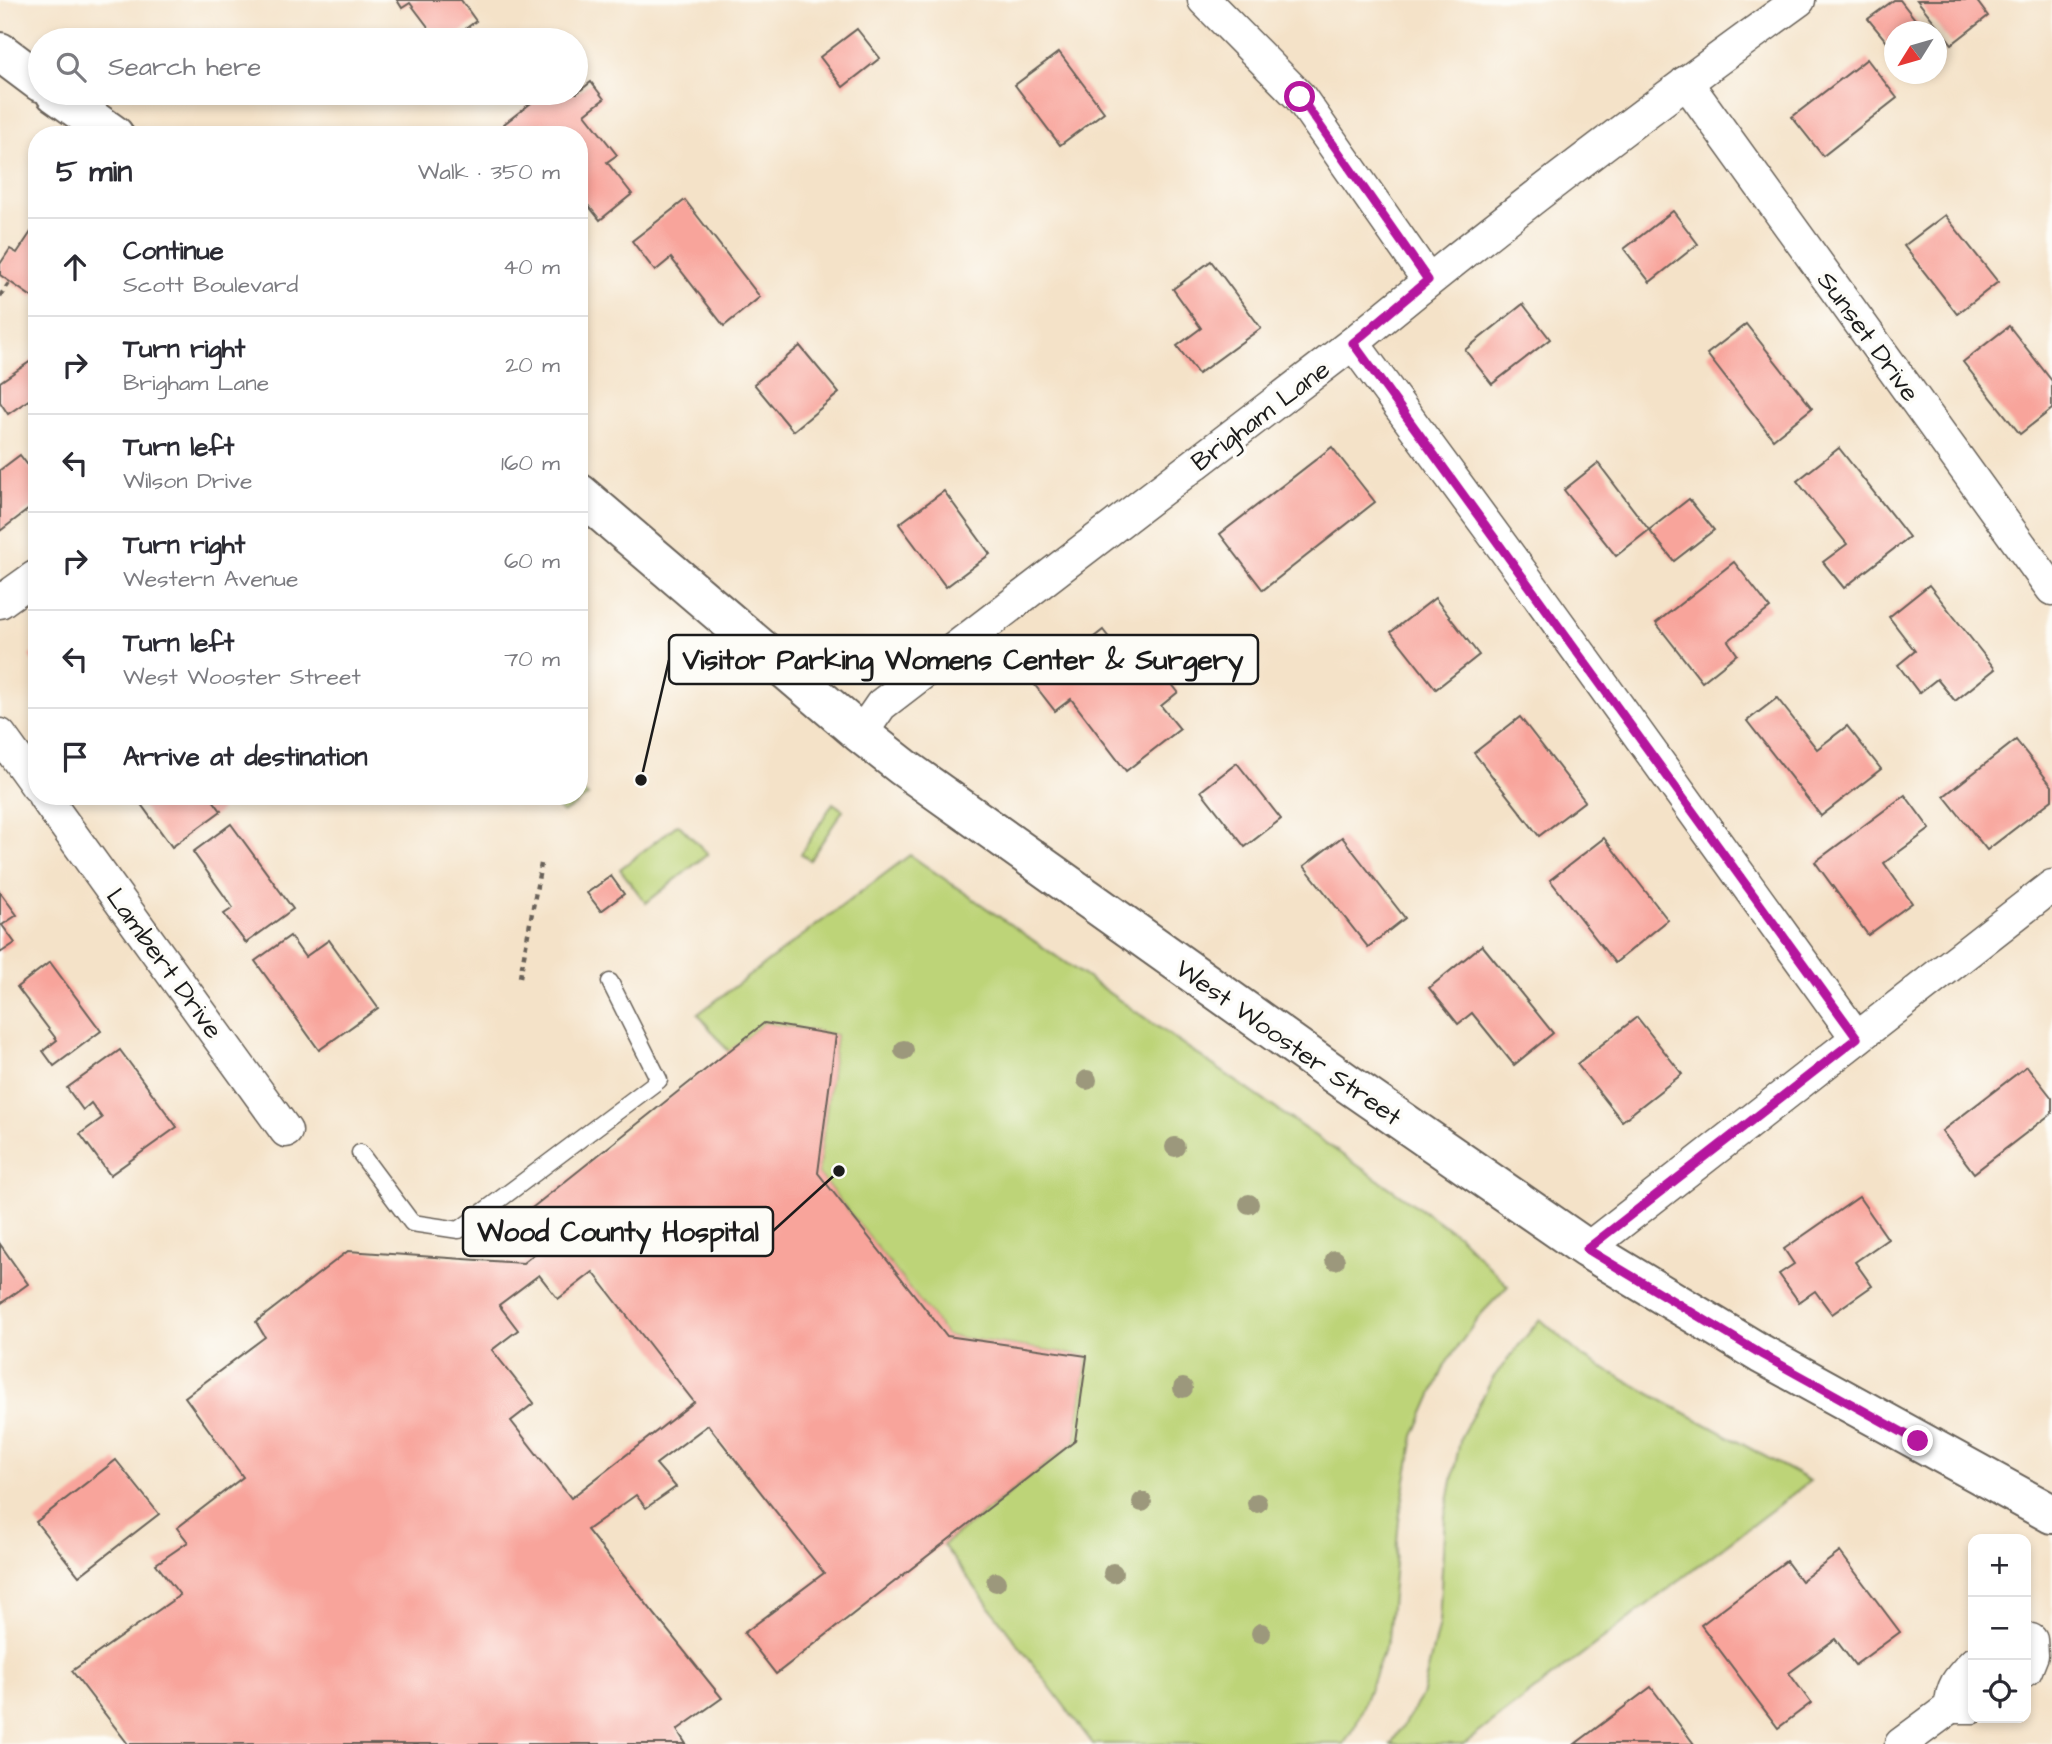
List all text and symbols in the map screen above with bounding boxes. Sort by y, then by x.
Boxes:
north arrow [1884,21,1947,84]
search box [28,28,588,105]
icon: search [52,48,90,86]
text: Search here [108,49,261,85]
route start [1284,81,1315,112]
text: 5 min [56,151,132,193]
text: Walk · 350 m [418,156,560,188]
text: Continue [123,233,224,269]
icon: ahead [56,248,94,286]
text: 40 m [503,251,560,283]
street label: Sunset Drive [1808,264,1928,409]
text: Scott Boulevard [123,269,298,301]
text: Turn right [123,331,245,367]
icon: right [56,346,94,384]
text: 20 m [505,349,560,381]
street label: Brigham Lane [1184,352,1339,481]
text: Brigham Lane [123,367,269,399]
text: Turn left [123,429,234,465]
icon: left [56,444,94,482]
text: 160 m [501,447,560,479]
text: Wilson Drive [123,465,252,497]
text: Turn right [123,527,245,563]
icon: right [56,542,94,580]
text: 60 m [504,545,560,577]
text: Western Avenue [123,563,299,595]
text: Turn left [123,625,234,661]
callout: Visitor Parking Womens Center & Surgery [669,635,1258,684]
icon: left [56,640,94,678]
text: Visitor Parking Womens Center & Surgery [682,641,1244,683]
text: 70 m [504,643,560,675]
text: West Wooster Street [123,661,361,693]
icon: arrive [56,738,94,776]
text: Arrive at destination [123,739,368,775]
street label: Lambert Drive [97,881,231,1046]
street label: West Wooster Street [1168,951,1409,1135]
callout: Wood County Hospital [463,1207,773,1256]
text: Wood County Hospital [476,1213,759,1255]
route end [1902,1425,1933,1456]
map controls [1968,1534,2031,1723]
button: + [1968,1534,2031,1597]
button: − [1968,1597,2031,1660]
button: locate [1968,1660,2031,1723]

